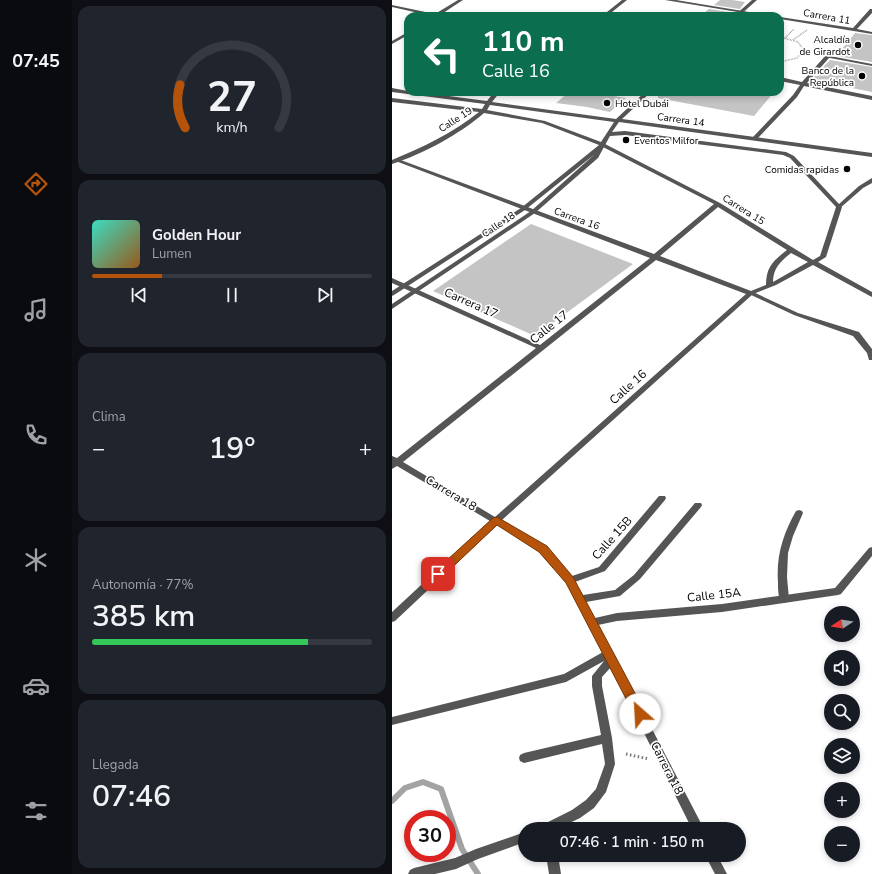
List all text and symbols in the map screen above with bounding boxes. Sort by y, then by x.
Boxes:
street label: Carrera 11 [802,6,852,28]
text: 110 m [482,23,565,61]
icon: left [416,28,468,80]
place label: Alcaldía de Girardot [800,33,850,59]
marker: Alcaldía de Girardot [853,40,863,50]
text: 07:45 [12,49,60,73]
text: Calle 16 [482,59,550,83]
place label: Banco de la República [802,64,854,90]
text: 27 [207,69,257,126]
marker: Banco de la República [857,71,867,81]
place label: Hotel Dubái [615,97,669,111]
marker: Hotel Dubái [602,98,612,108]
street label: Calle 19 [436,104,475,136]
street label: Carrera 14 [656,110,705,130]
text: km/h [216,117,248,136]
place label: Eventos Milfor [634,134,699,148]
marker: Eventos Milfor [621,135,631,145]
place label: Comidas rapidas [765,163,839,177]
marker: Comidas rapidas [842,164,852,174]
icon: directions [22,170,50,198]
street label: Carrera 15 [720,191,767,228]
street label: Carrera 16 [552,204,601,234]
street label: Calle 18 [479,209,518,241]
text: Golden Hour [152,225,241,245]
text: Lumen [152,245,192,263]
icon: previous [128,284,150,306]
icon: pause [221,284,243,306]
icon: next [314,284,336,306]
street label: Carrera 17 [442,284,500,322]
icon: music [22,296,50,324]
street label: Calle 17 [526,307,572,347]
street label: Calle 16 [606,366,650,408]
text: Clima [92,408,126,426]
icon: phone [22,421,50,449]
text: 19° [208,428,256,469]
text: − [92,434,105,464]
text: + [359,434,372,464]
street label: Carrera 18 [422,471,480,515]
street label: Calle 15B [588,513,636,563]
icon: climate [22,546,50,574]
pin [421,557,455,591]
icon: arrive [427,563,449,585]
text: Autonomía · 77% [92,576,193,594]
street label: Calle 15A [686,584,742,606]
text: 385 km [92,596,195,637]
north arrow [824,606,860,642]
map controls [824,606,860,862]
button: sound [824,650,860,686]
icon: car [22,672,50,700]
position arrow [619,693,661,735]
button: search [824,694,860,730]
button: layers [824,738,860,774]
street label: Carrera 18 [647,739,687,797]
text: Llegada [92,756,139,774]
text: 07:46 [92,776,171,817]
button: + [824,782,860,818]
icon: filters [22,797,50,825]
speed limit sign: 30 [404,810,456,862]
button: − [824,826,860,862]
text: 07:46 · 1 min · 150 m [560,832,704,852]

